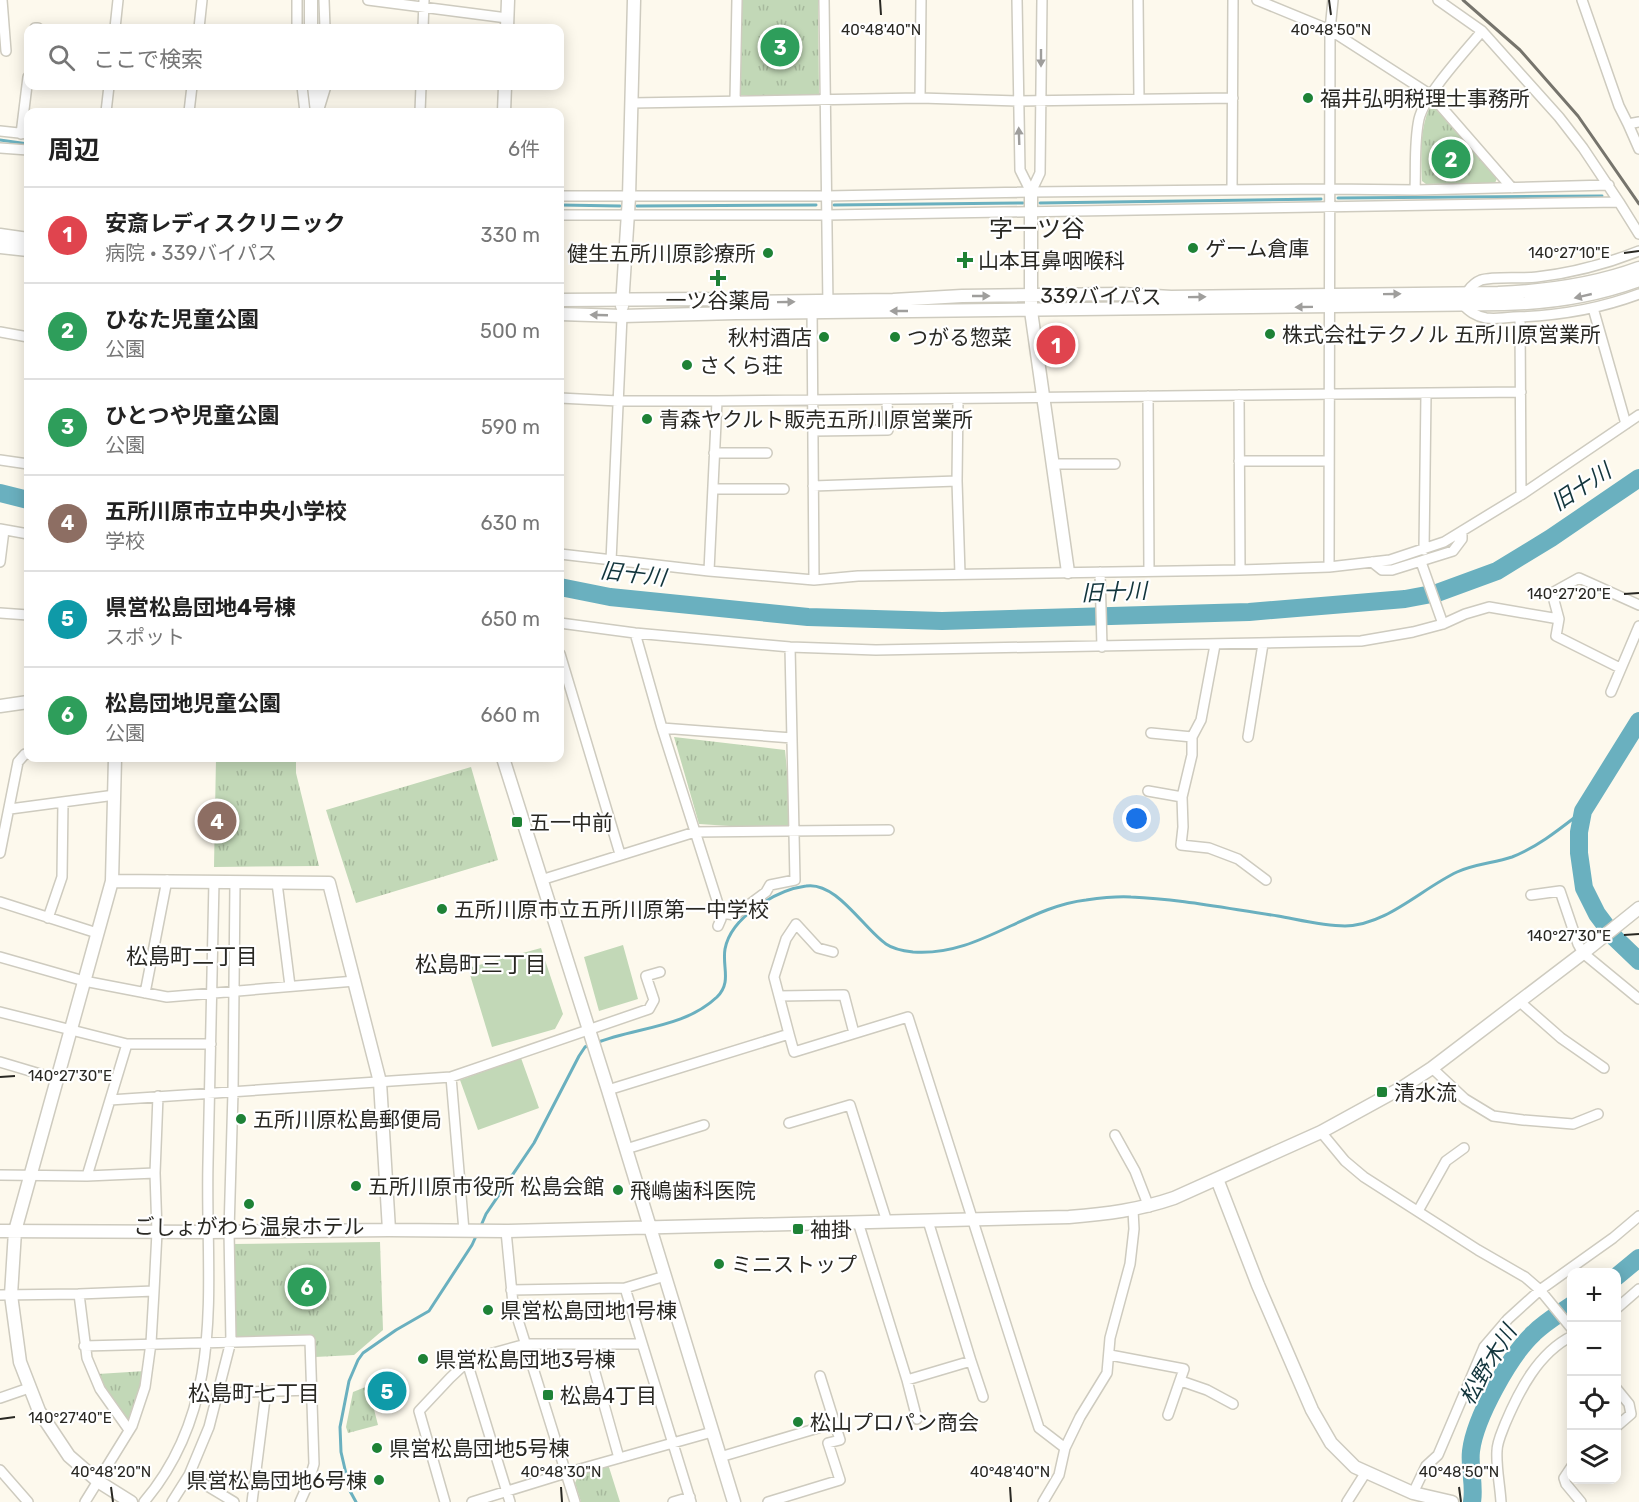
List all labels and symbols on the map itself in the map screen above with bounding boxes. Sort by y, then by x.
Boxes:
text: 40°48'40"N [841,21,921,39]
text: 40°48'50"N [1291,21,1371,39]
pin: 3 [760,24,800,70]
one-way arrow [1036,49,1046,68]
place label: 福井弘明税理士事務所 [1320,86,1530,111]
marker: 福井弘明税理士事務所 [1301,91,1315,105]
one-way arrow [1015,127,1024,146]
pin: 2 [1432,136,1470,182]
district label: 字一ツ谷 [989,215,1085,243]
place label: ゲーム倉庫 [1205,236,1309,261]
place label: 健生五所川原診療所 [567,241,756,266]
marker: ゲーム倉庫 [1186,241,1200,255]
text: 140°27'10"E [1528,244,1610,262]
marker: 健生五所川原診療所 [761,246,775,260]
place label: 山本耳鼻咽喉科 [978,248,1125,273]
marker: 山本耳鼻咽喉科 [956,251,974,269]
marker: 一ツ谷薬局 [711,271,725,285]
street label: 339バイパス [1040,282,1162,310]
place label: 一ツ谷薬局 [666,288,771,313]
one-way arrow [1382,289,1401,299]
one-way arrow [971,291,990,301]
one-way arrow [1187,292,1206,301]
one-way arrow [1573,292,1592,301]
one-way arrow [776,297,795,306]
one-way arrow [1295,302,1314,312]
one-way arrow [890,307,909,316]
one-way arrow [590,311,609,320]
pin: 1 [1036,322,1076,368]
place label: 株式会社テクノル 五所川原営業所 [1282,322,1601,347]
place label: 秋村酒店 [728,325,812,350]
place label: つがる惣菜 [907,325,1012,350]
marker: 株式会社テクノル 五所川原営業所 [1263,327,1277,341]
marker: 秋村酒店 [817,330,831,344]
marker: つがる惣菜 [888,330,902,344]
place label: さくら荘 [699,353,783,378]
marker: さくら荘 [680,358,694,372]
place label: 青森ヤクルト販売五所川原営業所 [659,407,973,432]
marker: 青森ヤクルト販売五所川原営業所 [640,412,654,426]
water label: 旧十川 [1546,457,1618,516]
water label: 旧十川 [599,557,669,592]
water label: 旧十川 [1081,577,1149,607]
text: 140°27'20"E [1527,585,1611,603]
pin: 4 [198,798,236,844]
your location [1122,804,1151,833]
place label: 五一中前 [529,810,613,835]
marker: 五一中前 [510,815,524,829]
place label: 五所川原市立五所川原第一中学校 [454,897,769,922]
marker: 五所川原市立五所川原第一中学校 [435,902,449,916]
text: 140°27'30"E [1527,927,1611,945]
district label: 松島町二丁目 [126,943,258,970]
district label: 松島町三丁目 [415,951,547,978]
text: 140°27'30"E [28,1067,112,1085]
place label: 清水流 [1394,1080,1457,1105]
marker: 清水流 [1375,1085,1389,1099]
place label: 五所川原松島郵便局 [253,1107,442,1132]
marker: 五所川原松島郵便局 [234,1112,248,1126]
place label: 五所川原市役所 松島会館 [368,1174,604,1199]
place label: 飛嶋歯科医院 [630,1178,756,1203]
marker: 五所川原市役所 松島会館 [349,1179,363,1193]
marker: 飛嶋歯科医院 [611,1183,625,1197]
marker: ごしょがわら温泉ホテル [242,1197,256,1211]
place label: ごしょがわら温泉ホテル [134,1214,365,1239]
place label: 袖掛 [810,1217,852,1242]
marker: 袖掛 [791,1222,805,1236]
place label: ミニストップ [731,1252,857,1277]
marker: ミニストップ [712,1257,726,1271]
pin: 6 [288,1264,326,1310]
place label: 県営松島団地1号棟 [500,1298,677,1323]
marker: 県営松島団地1号棟 [481,1303,495,1317]
water label: 松野木川 [1454,1319,1523,1410]
place label: 県営松島団地3号棟 [435,1347,616,1372]
marker: 県営松島団地3号棟 [416,1352,430,1366]
pin: 5 [368,1368,406,1414]
district label: 松島町七丁目 [188,1380,320,1407]
place label: 松島4丁目 [560,1383,657,1408]
marker: 松島4丁目 [541,1388,555,1402]
text: 140°27'40"E [28,1409,112,1427]
place label: 松山プロパン商会 [810,1410,979,1435]
marker: 松山プロパン商会 [791,1415,805,1429]
place label: 県営松島団地5号棟 [389,1436,569,1461]
marker: 県営松島団地5号棟 [370,1441,384,1455]
text: 40°48'20"N [71,1463,151,1481]
text: 40°48'30"N [521,1463,601,1481]
text: 40°48'40"N [970,1463,1050,1481]
text: 40°48'50"N [1419,1463,1499,1481]
place label: 県営松島団地6号棟 [186,1468,367,1493]
marker: 県営松島団地6号棟 [372,1473,386,1487]

